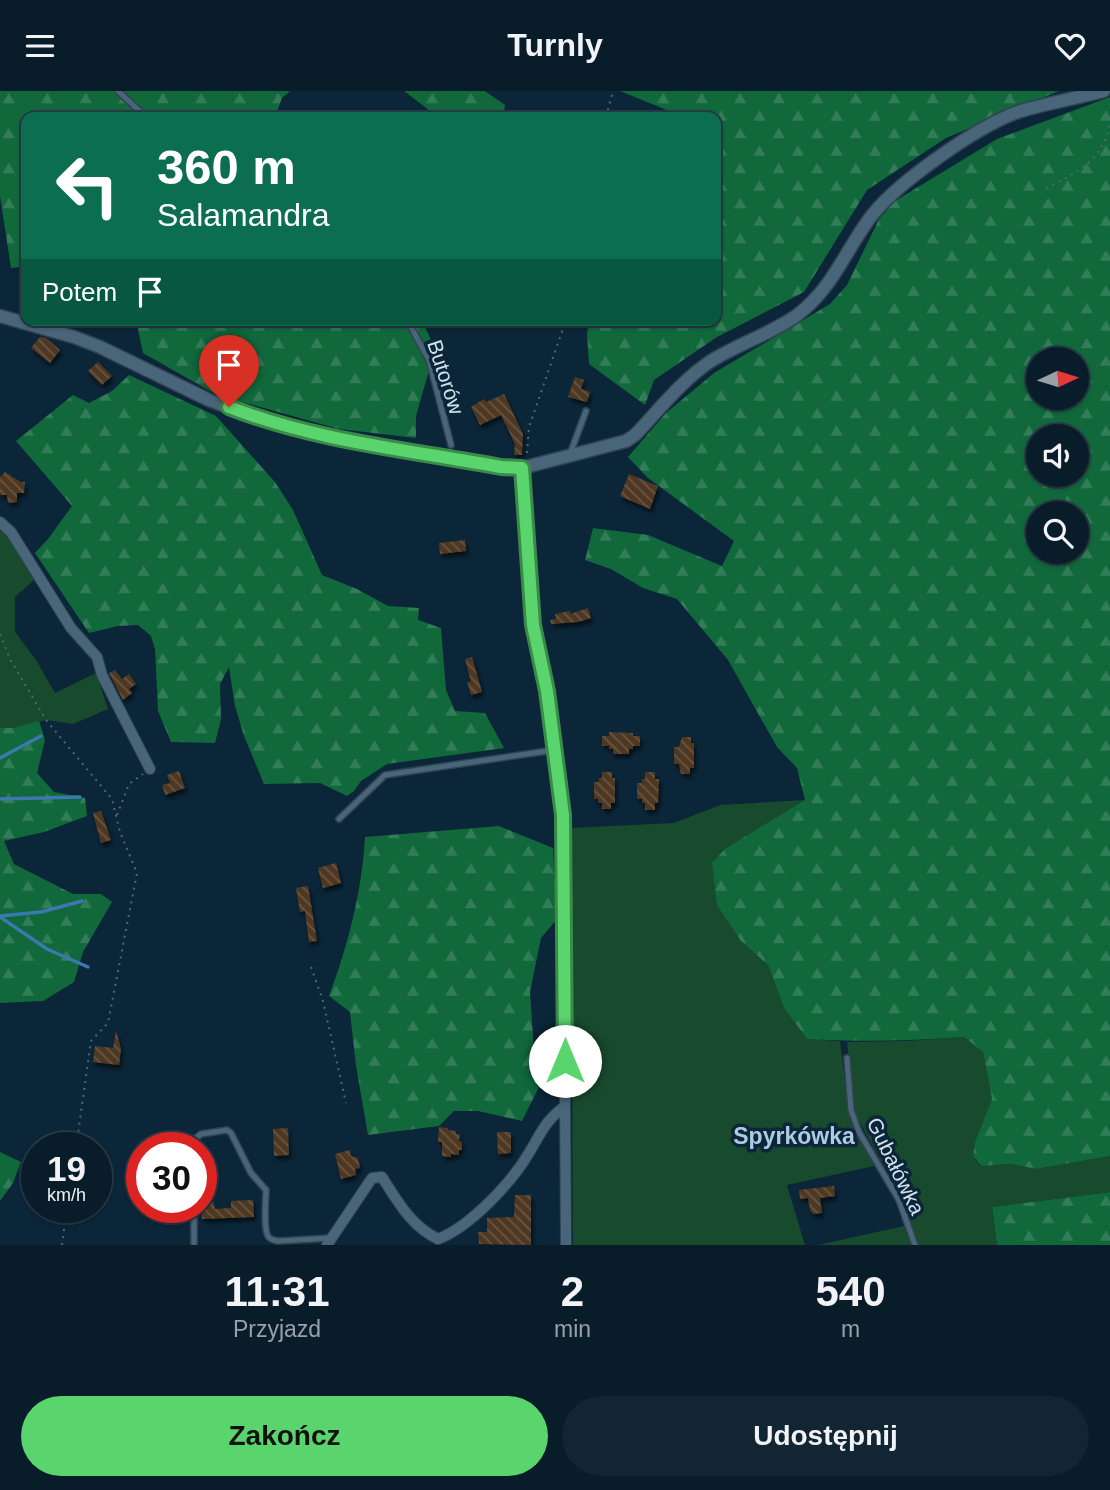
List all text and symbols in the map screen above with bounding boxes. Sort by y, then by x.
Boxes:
icon: menu [21,27,59,65]
text: Turnly [507,27,603,63]
icon: heart [1051,27,1089,65]
icon: left [42,140,133,231]
text: 360 m [157,140,296,194]
text: Salamandra [157,197,330,233]
icon: arrive [131,273,169,311]
text: Potem [42,277,117,307]
pin [199,335,259,407]
street label: Butorów [423,337,469,418]
icon: arrive [210,346,248,384]
north arrow [1026,347,1088,409]
map controls [1026,347,1089,564]
button: sound [1026,424,1089,487]
button: search [1026,501,1089,564]
position arrow [528,1024,602,1098]
street label: Gubałówka [863,1114,930,1219]
district label: Spyrkówka [733,1123,855,1149]
speed limit sign: 30 [126,1132,217,1223]
text: 19 [47,1149,86,1188]
text: km/h [47,1185,86,1205]
text: 11:31 [224,1268,330,1315]
text: 2 [561,1268,584,1315]
text: 540 [815,1268,886,1315]
text: Przyjazd [233,1316,321,1342]
text: min [554,1316,591,1342]
text: m [841,1316,860,1342]
button: Zakończ [21,1396,548,1476]
button: Udostępnij [562,1396,1089,1476]

